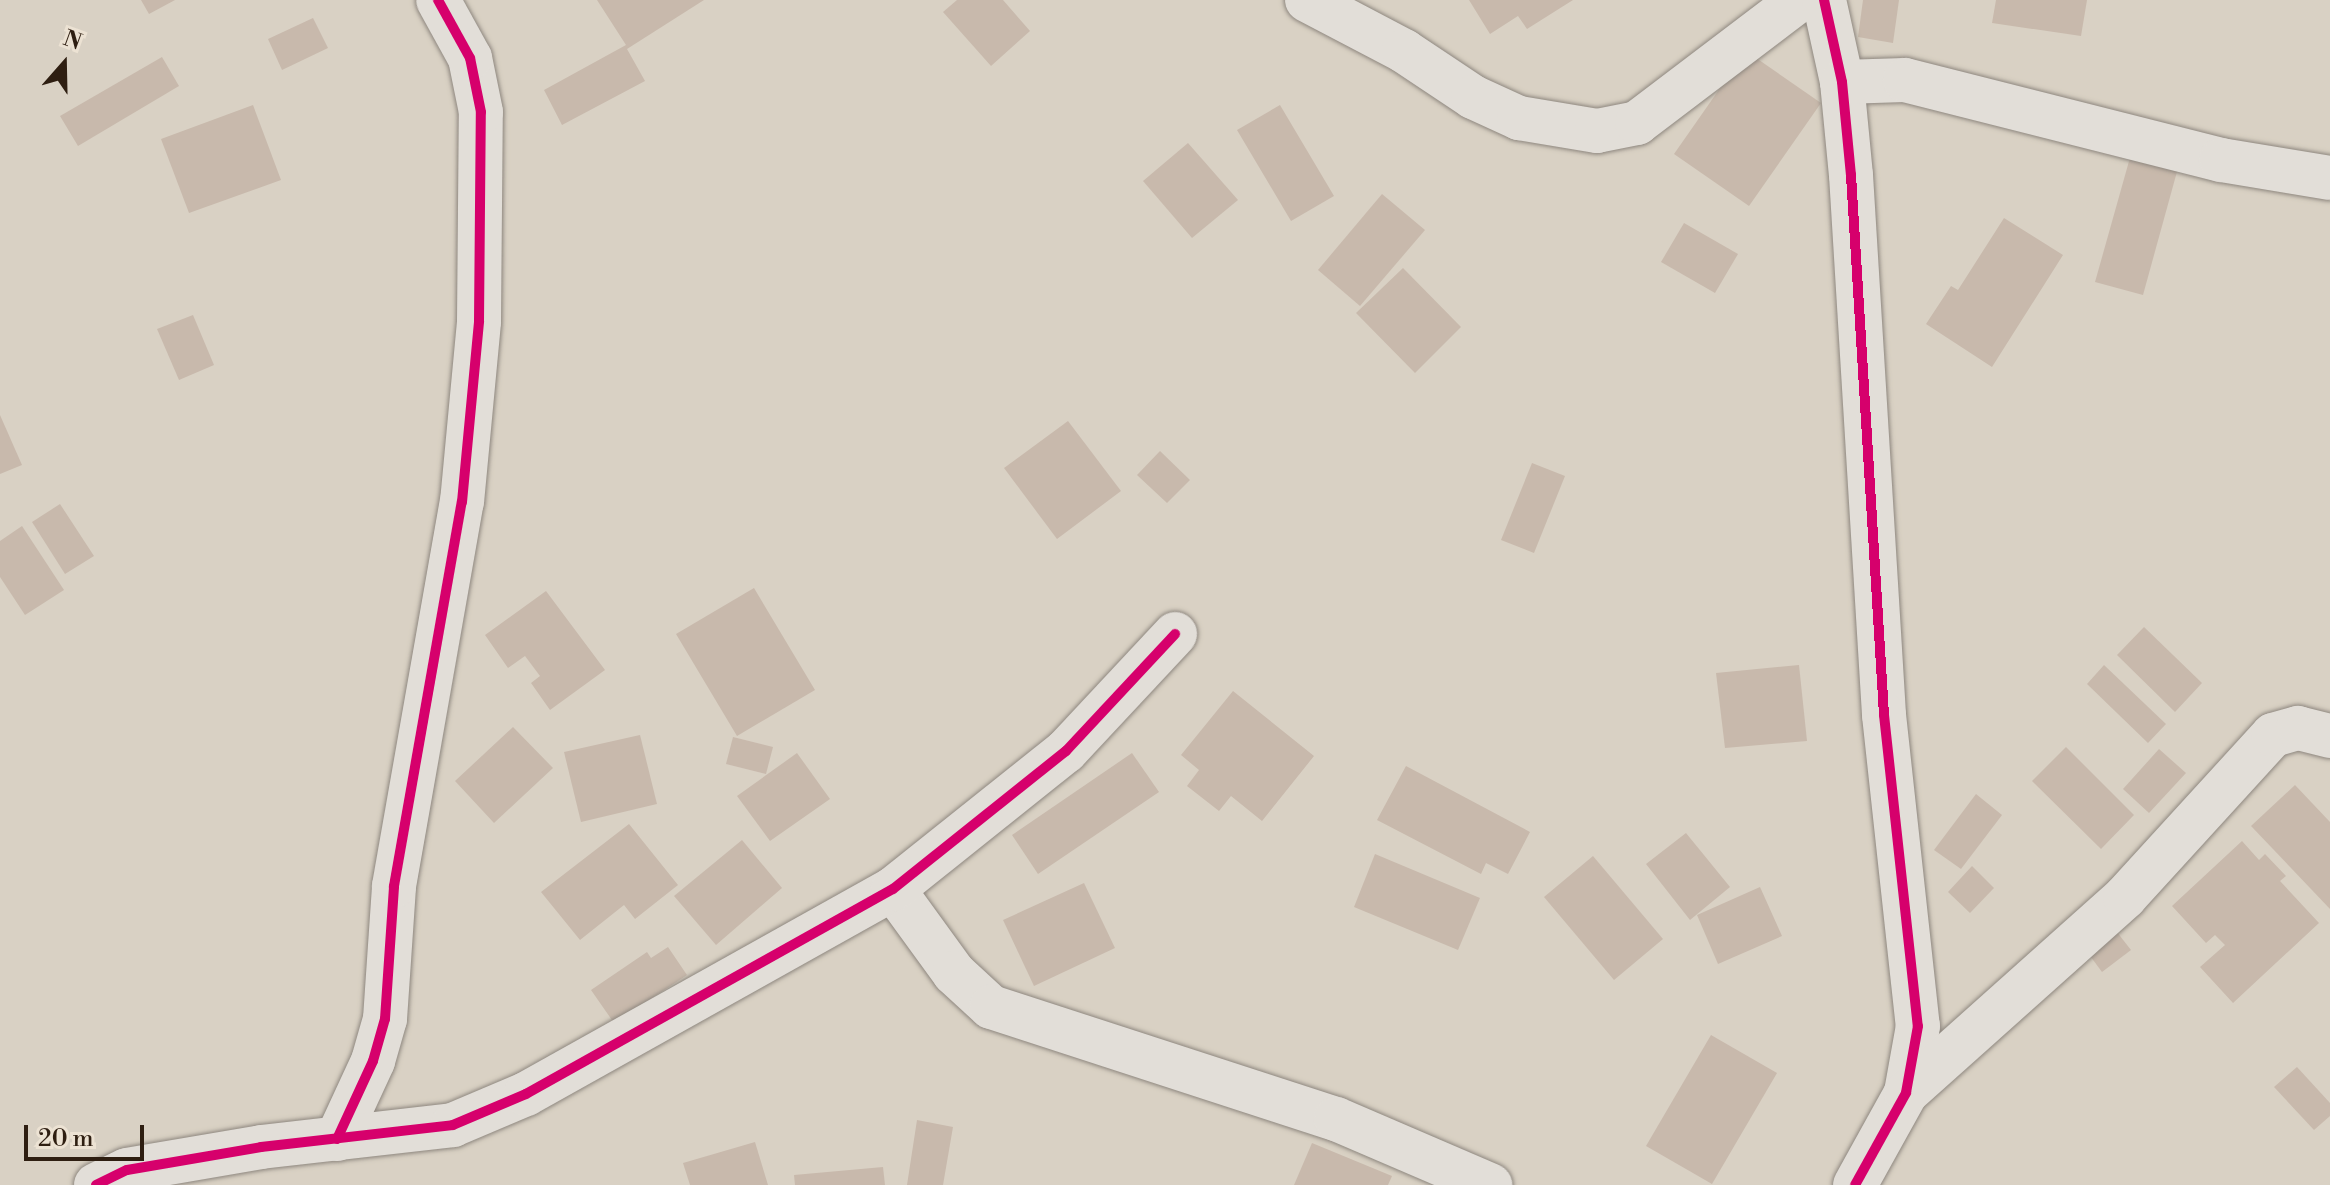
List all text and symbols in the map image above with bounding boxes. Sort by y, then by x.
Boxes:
north arrow [24,24,104,104]
text: N [60,25,85,57]
scale bar [28,1109,148,1159]
text: 20 m [38,1124,94,1154]

